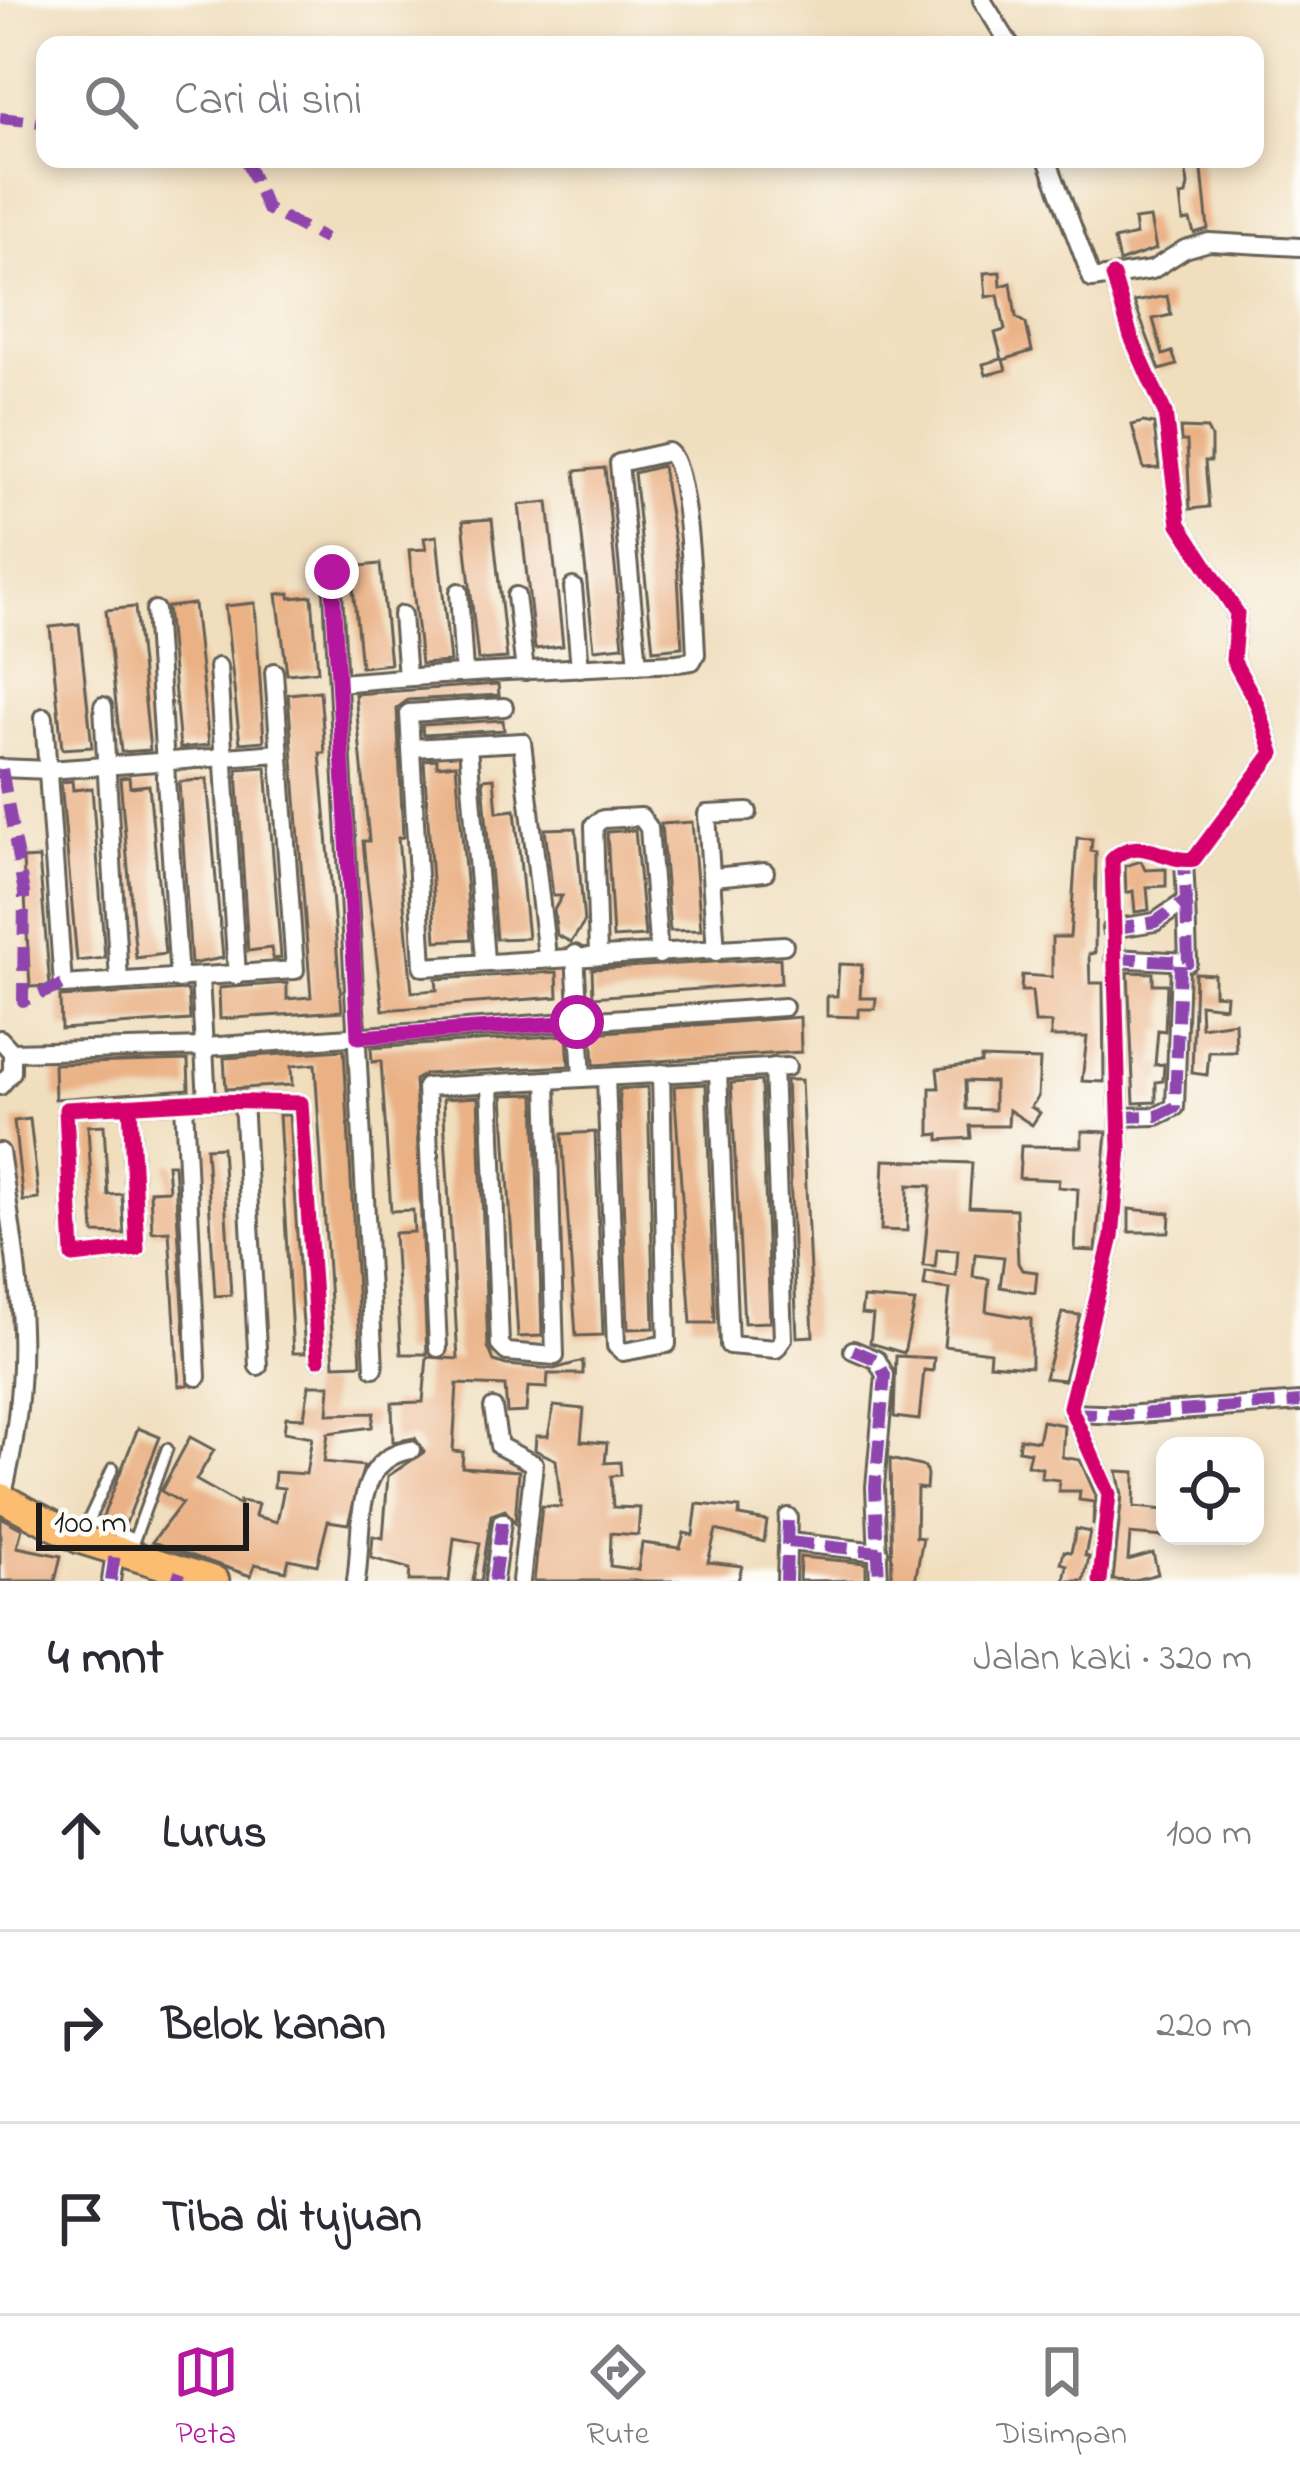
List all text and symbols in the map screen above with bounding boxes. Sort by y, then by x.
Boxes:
search box [36,36,1264,168]
icon: search [78,69,144,135]
text: Cari di sini [174,69,362,135]
route end [305,545,359,599]
route start [550,995,604,1049]
map controls [1156,1437,1264,1545]
button: locate [1156,1437,1264,1545]
scale bar [36,1497,249,1550]
text: 100 m [54,1500,127,1548]
text: 4 mnt [48,1622,164,1697]
text: Jalan kaki · 320 m [973,1631,1252,1688]
icon: ahead [48,1802,114,1868]
text: Lurus [162,1802,267,1868]
text: 100 m [1166,1806,1252,1863]
icon: right [48,1994,114,2060]
text: Belok kanan [162,1994,386,2060]
text: 220 m [1156,1998,1252,2055]
icon: arrive [48,2186,114,2252]
text: Tiba di tujuan [162,2186,422,2252]
tab: Peta [173,2339,239,2459]
tab: Rute [585,2339,651,2459]
tab: Disimpan [997,2339,1127,2459]

